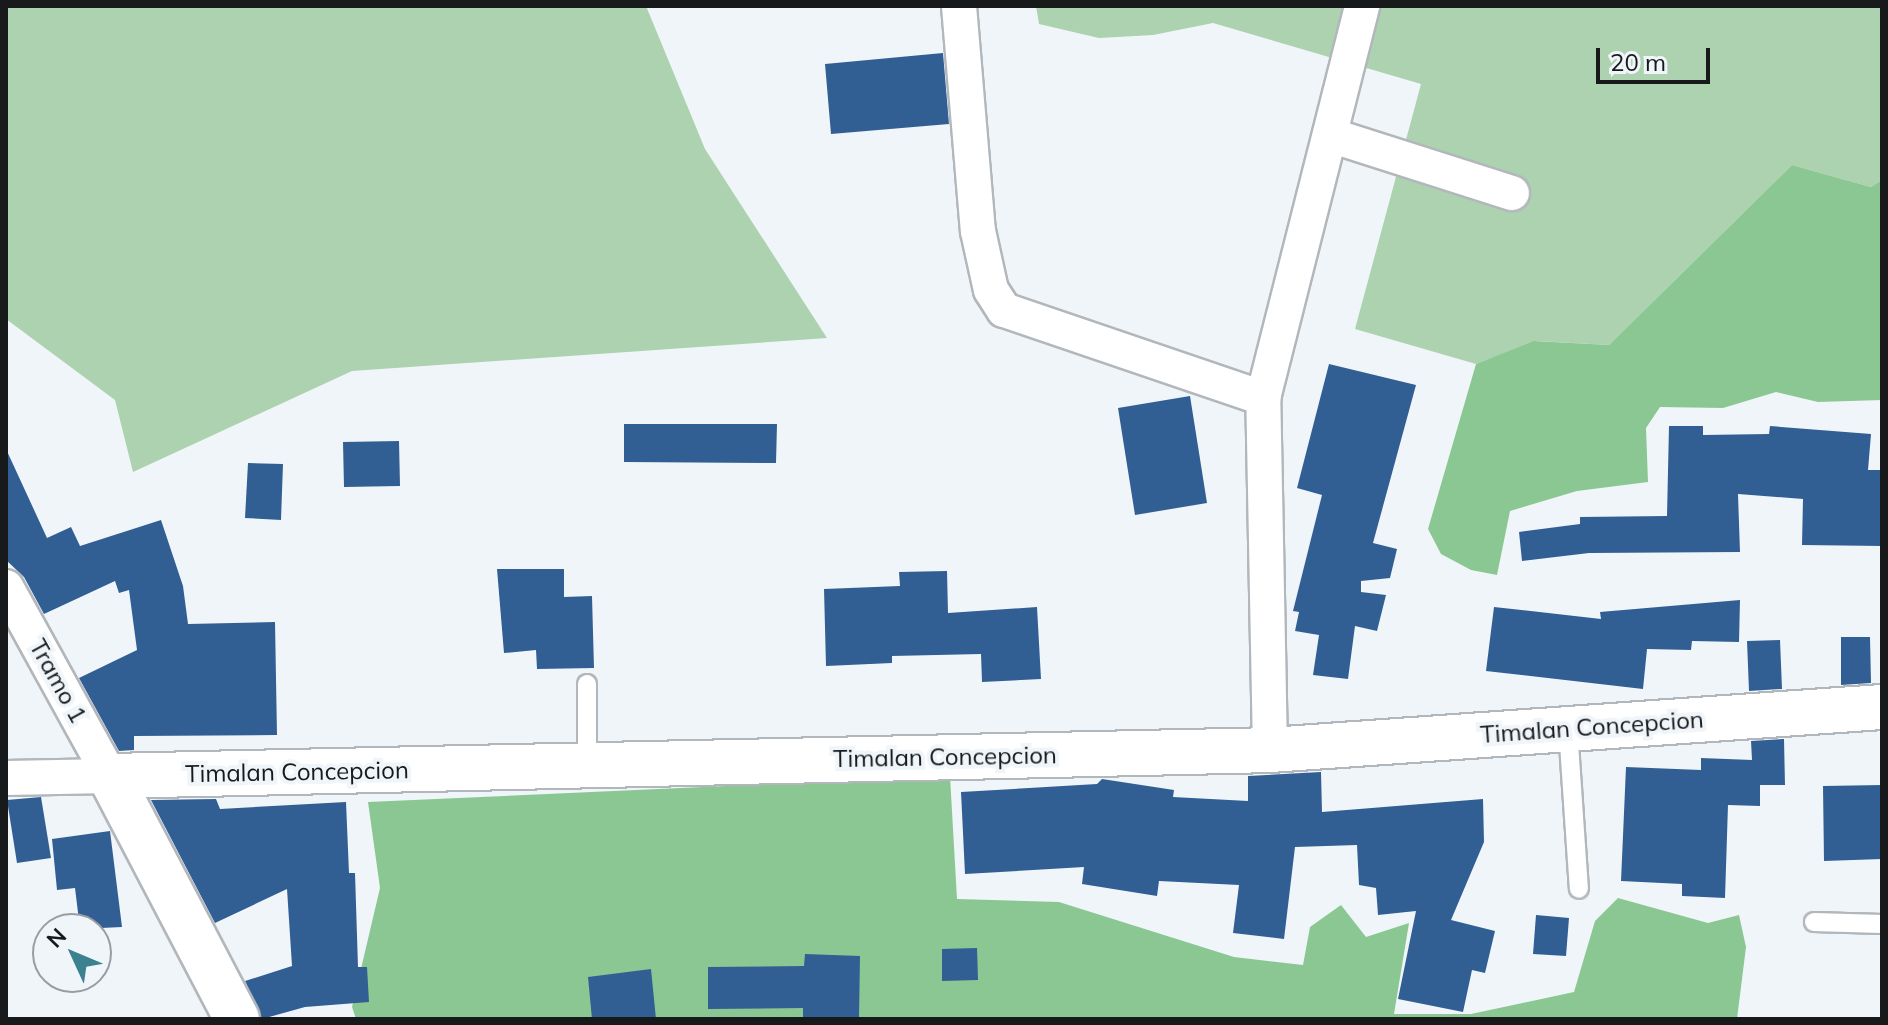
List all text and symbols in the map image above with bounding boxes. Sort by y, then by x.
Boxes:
scale bar [1600,32,1714,82]
text: 20 m [1610,47,1666,77]
street label: Tramo 1 [23,634,93,728]
street label: Timalan Concepcion [1479,705,1705,749]
street label: Timalan Concepcion [833,741,1057,773]
street label: Timalan Concepcion [185,756,409,788]
north arrow [32,913,112,993]
text: N [40,922,72,953]

